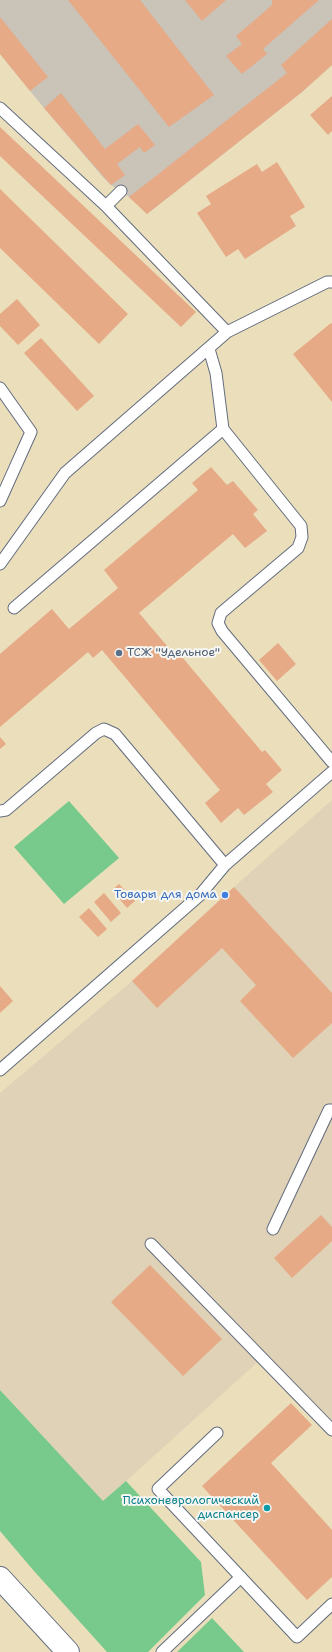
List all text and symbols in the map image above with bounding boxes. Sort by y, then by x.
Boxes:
place label: ТСЖ "Удельное" [127,646,220,660]
marker: ТСЖ "Удельное" [114,648,124,658]
place label: Товары для дома [114,888,217,902]
marker: Товары для дома [220,890,230,900]
place label: Психоневрологический диспансер [123,1494,259,1522]
marker: Психоневрологический диспансер [262,1503,272,1513]

